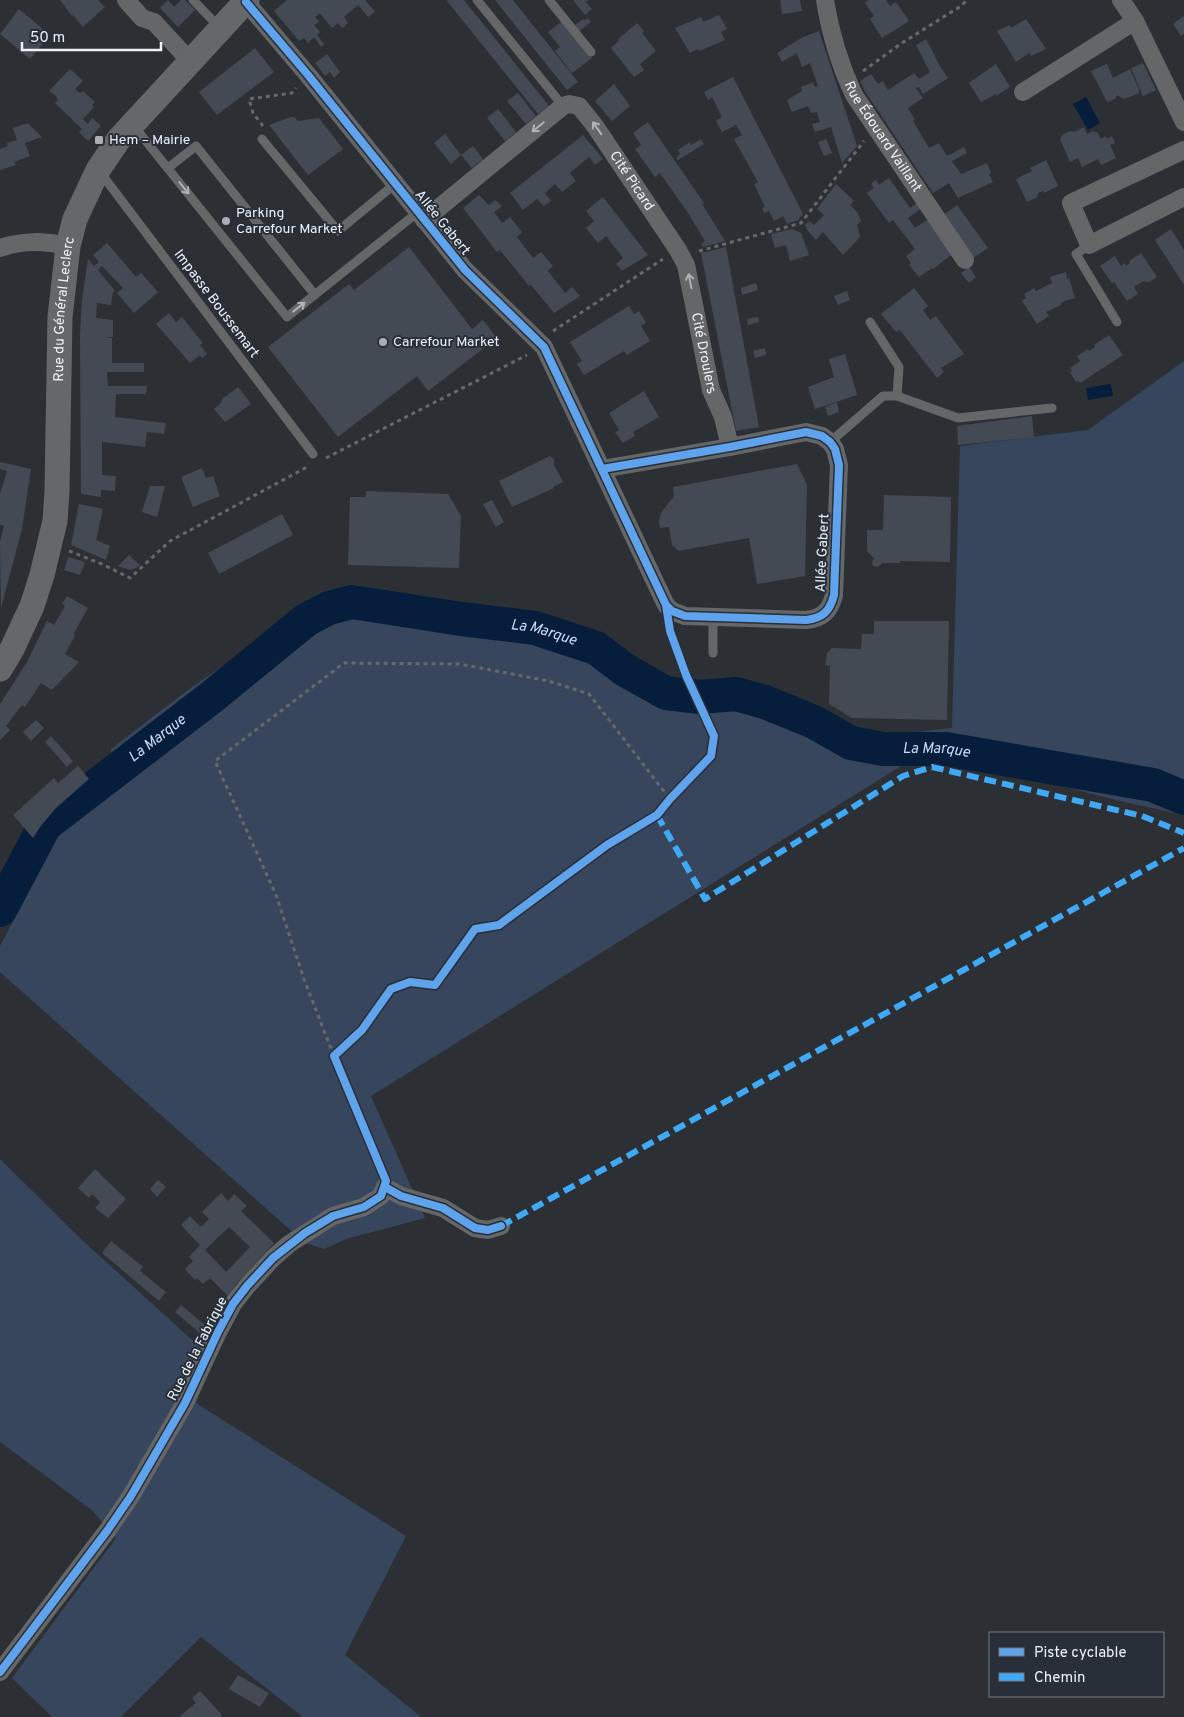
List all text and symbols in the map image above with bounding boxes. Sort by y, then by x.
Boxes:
scale bar [22,20,161,52]
text: 50 m [30,29,65,48]
street label: Rue Édouard Vaillant [840,78,925,195]
one-way arrow [532,121,545,132]
one-way arrow [592,121,602,135]
place label: Hem – Mairie [109,132,190,149]
marker: Hem – Mairie [93,134,105,146]
street label: Cité Picard [606,148,658,214]
one-way arrow [179,181,190,194]
street label: Allée Gabert [411,187,473,259]
place label: Parking Carrefour Market [236,205,343,238]
marker: Parking Carrefour Market [220,215,232,227]
street label: Rue du Général Leclerc [50,235,79,382]
street label: Impasse Boussemart [170,246,262,362]
one-way arrow [685,274,694,290]
one-way arrow [292,302,305,313]
street label: Cité Droulers [687,311,720,397]
place label: Carrefour Market [393,334,500,351]
marker: Carrefour Market [377,336,389,348]
street label: Allée Gabert [812,513,834,593]
water label: La Marque [510,616,579,651]
water label: La Marque [125,710,190,767]
water label: La Marque [902,740,972,763]
street label: Rue de la Fabrique [164,1294,232,1404]
legend [989,1632,1164,1697]
text: Piste cyclable [1034,1644,1127,1663]
text: Chemin [1034,1669,1086,1688]

